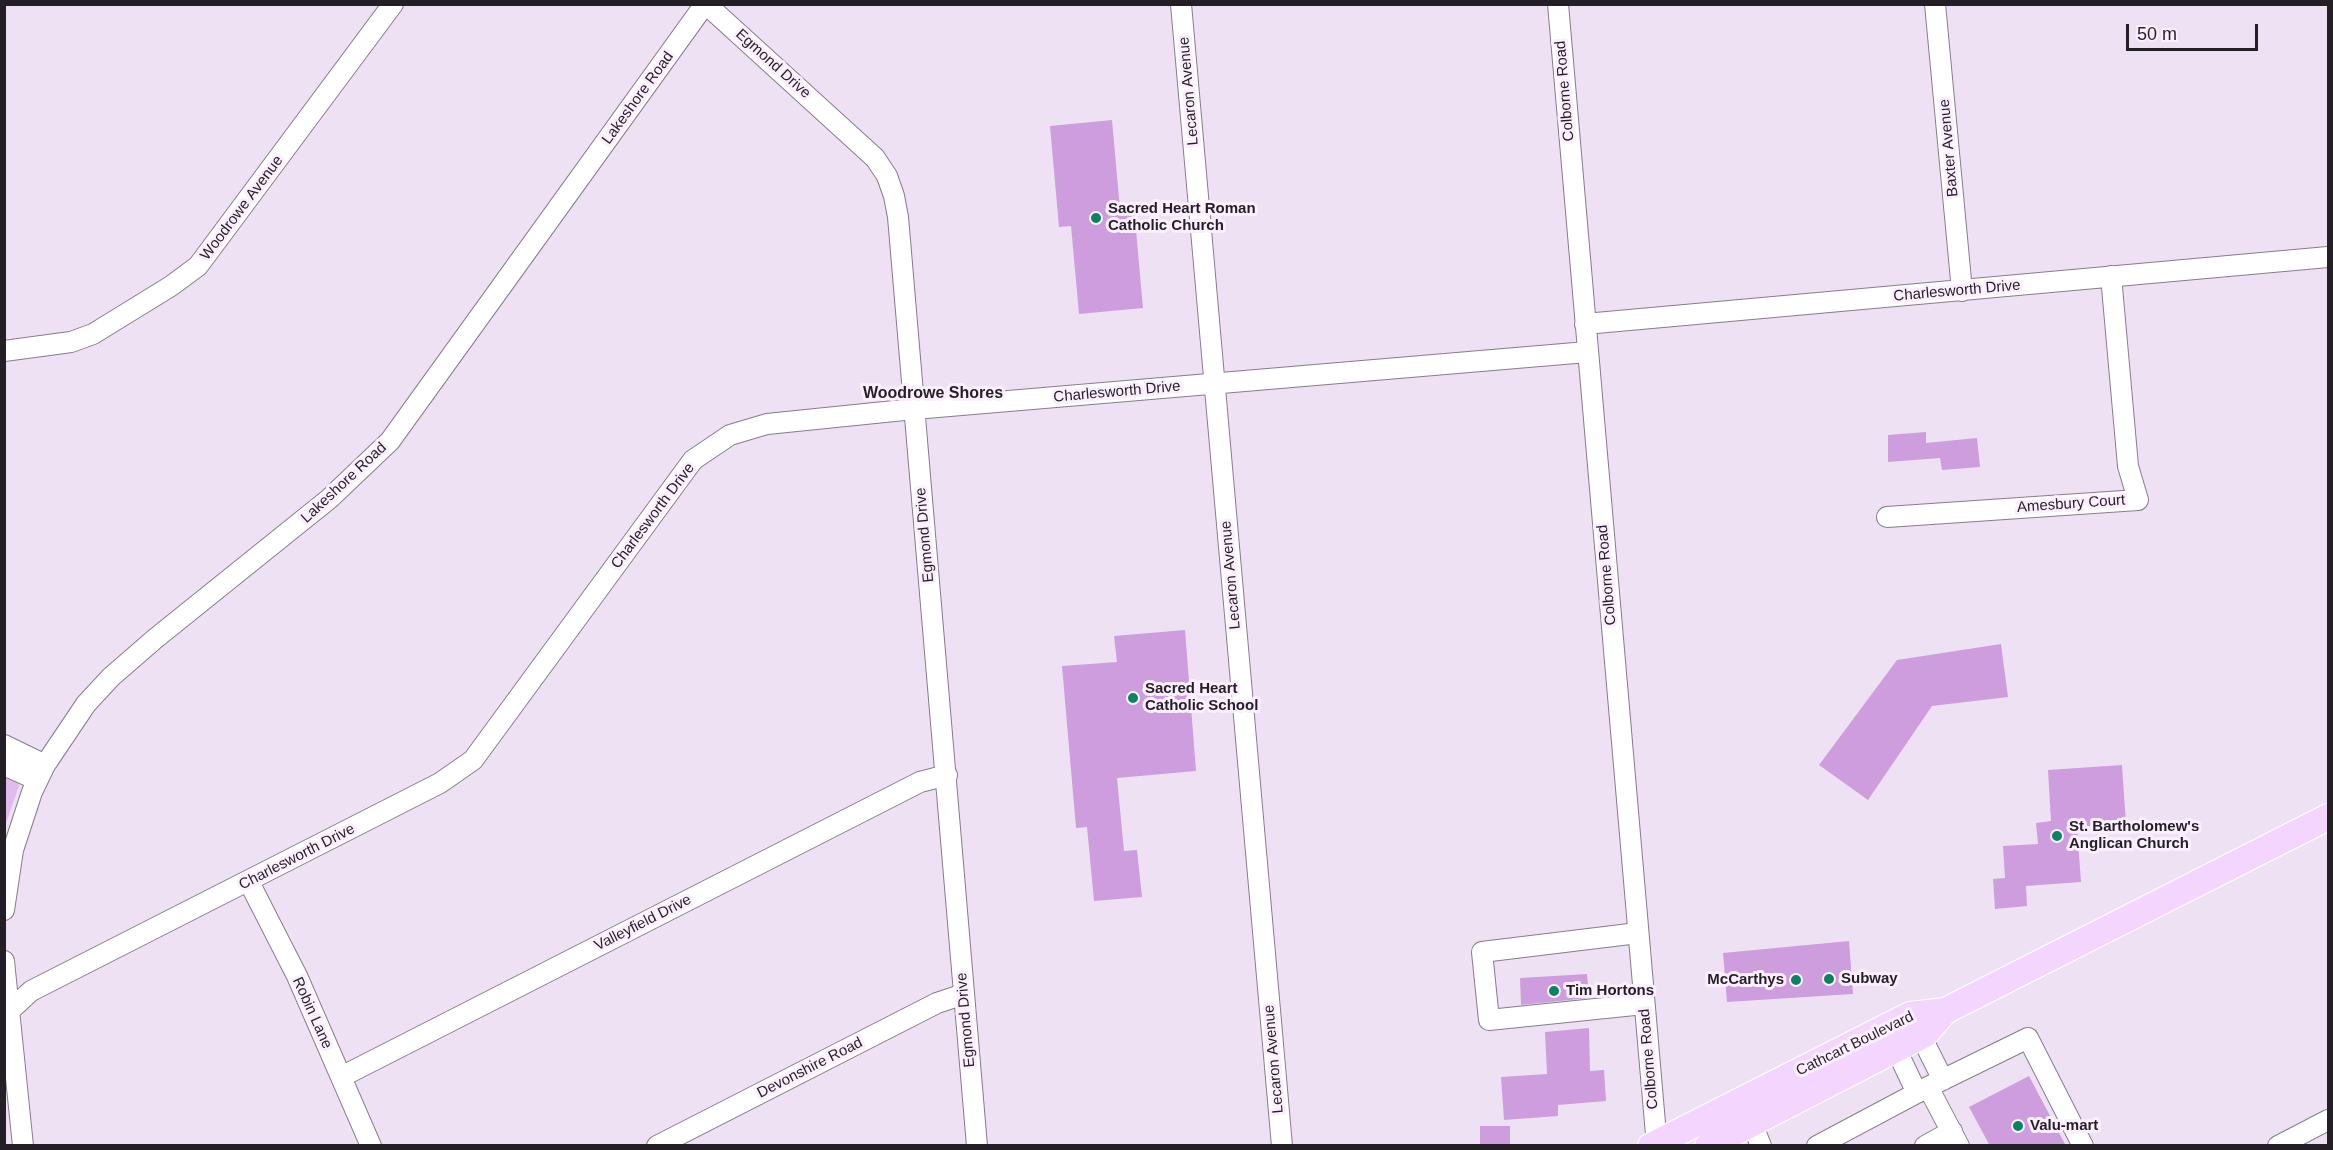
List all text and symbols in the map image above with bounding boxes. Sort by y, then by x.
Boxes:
scale bar [2129,12,2261,50]
text: 50 m [2137,24,2177,44]
street label: Egmond Drive [732,26,814,102]
street label: Lecaron Avenue [1175,36,1203,146]
street label: Colborne Road [1552,40,1578,142]
street label: Lakeshore Road [598,48,678,148]
street label: Baxter Avenue [1936,98,1962,198]
street label: Woodrowe Avenue [197,152,287,264]
place label: Sacred Heart Roman Catholic Church [1108,200,1256,235]
marker: Sacred Heart Roman Catholic Church [1089,211,1103,225]
street label: Charlesworth Drive [1893,276,2021,306]
street label: Charlesworth Drive [1053,377,1181,407]
district label: Woodrowe Shores [863,384,1003,404]
street label: Lakeshore Road [298,439,390,527]
street label: Charlesworth Drive [607,460,699,572]
street label: Egmond Drive [912,487,938,583]
street label: Amesbury Court [2016,491,2126,517]
street label: Lecaron Avenue [1217,520,1245,630]
street label: Colborne Road [1594,524,1620,626]
place label: Sacred Heart Catholic School [1145,680,1258,715]
marker: Sacred Heart Catholic School [1126,691,1140,705]
place label: St. Bartholomew's Anglican Church [2069,818,2199,853]
street label: Charlesworth Drive [236,820,358,894]
marker: St. Bartholomew's Anglican Church [2050,829,2064,843]
street label: Valleyfield Drive [591,891,695,955]
place label: Subway [1841,970,1898,988]
place label: McCarthys [1707,971,1784,989]
street label: Egmond Drive [953,972,979,1068]
marker: Subway [1822,972,1836,986]
marker: McCarthys [1789,973,1803,987]
street label: Robin Lane [288,974,336,1052]
place label: Tim Hortons [1566,982,1654,1000]
marker: Tim Hortons [1547,984,1561,998]
street label: Lecaron Avenue [1260,1004,1288,1114]
street label: Colborne Road [1636,1008,1662,1110]
street label: Cathcart Boulevard [1793,1008,1917,1080]
street label: Devonshire Road [754,1034,866,1102]
place label: Valu-mart [2030,1117,2098,1135]
marker: Valu-mart [2011,1119,2025,1133]

